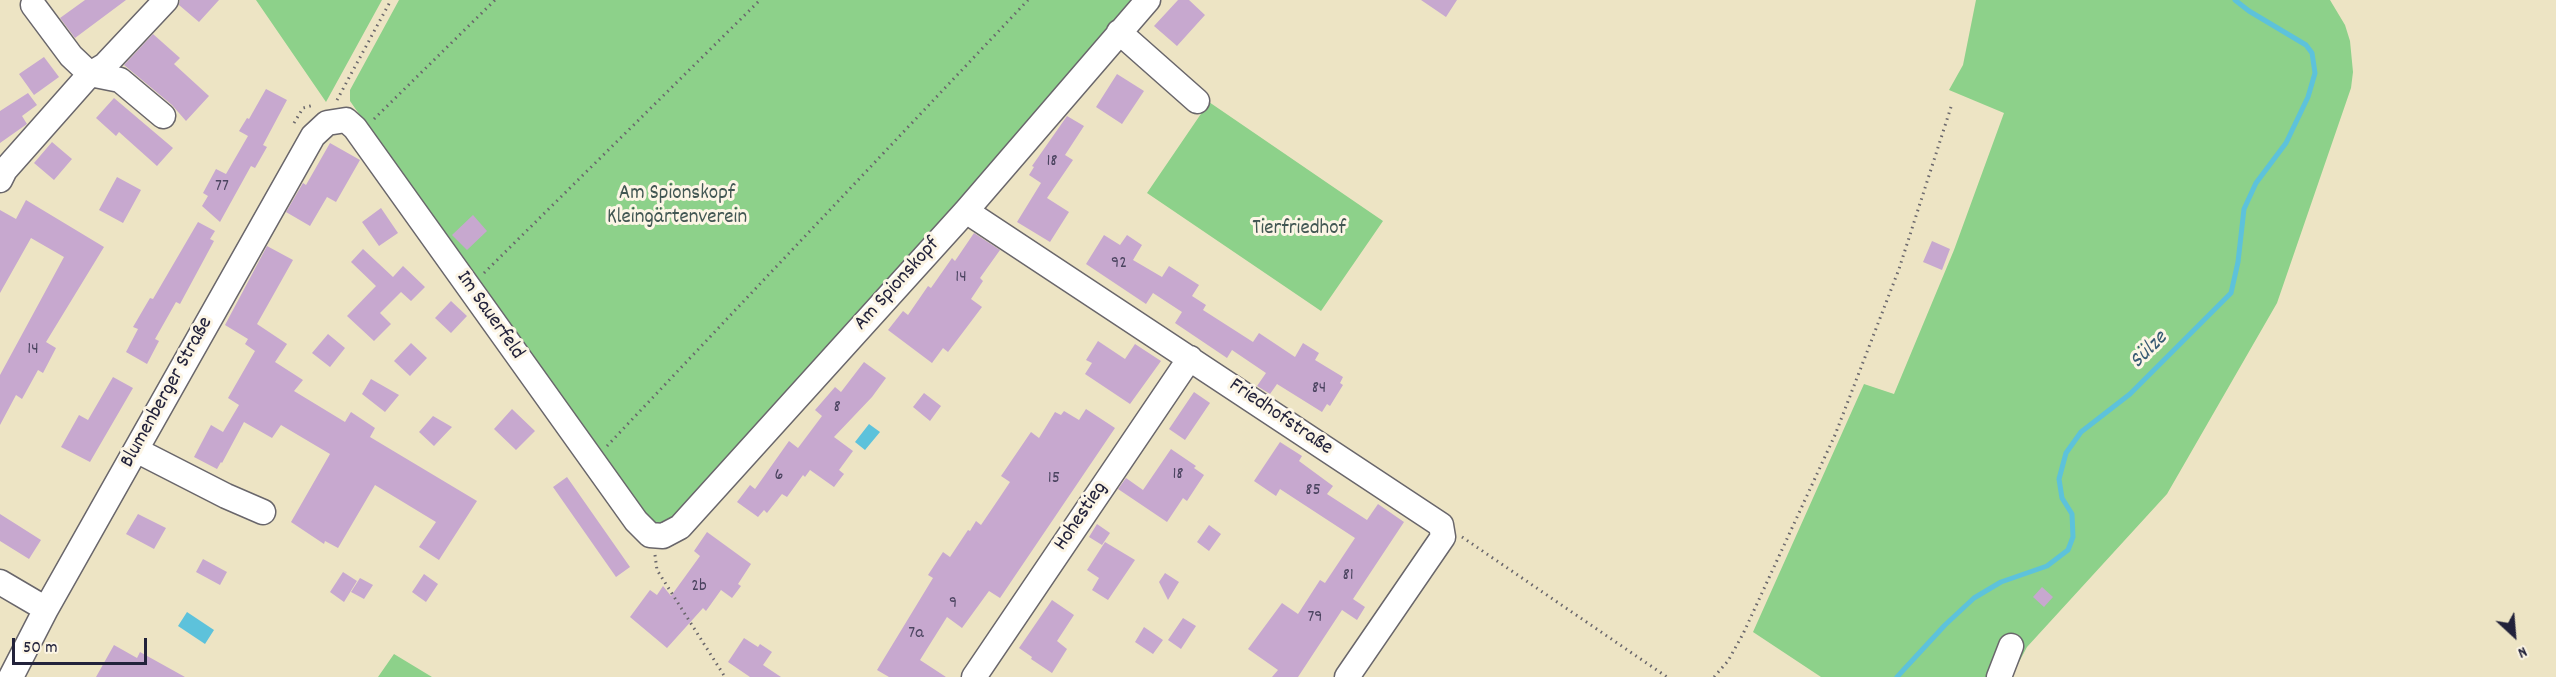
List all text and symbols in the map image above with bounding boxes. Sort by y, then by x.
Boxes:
house number: 18 [1046,152,1058,174]
house number: 77 [215,177,229,199]
park label: Am Spionskopf Kleingärtenverein [607,182,747,232]
park label: Tierfriedhof [1252,217,1346,243]
street label: Am Spionskopf [850,233,946,337]
house number: 92 [1111,254,1127,276]
street label: Im Sauerfeld [449,267,529,365]
house number: 14 [955,268,967,290]
street label: Blumenberger Straße [116,313,220,473]
water label: Sülze [2126,327,2174,375]
house number: 14 [27,340,39,362]
street label: Friedhofstraße [1223,374,1337,462]
house number: 84 [1312,379,1326,401]
house number: 8 [833,398,841,420]
house number: 18 [1172,465,1184,487]
house number: 6 [775,466,783,488]
house number: 15 [1048,469,1060,491]
street label: Hohestieg [1050,478,1114,556]
house number: 85 [1305,481,1321,503]
house number: 81 [1342,566,1354,588]
house number: 2b [691,577,707,599]
house number: 9 [949,594,957,616]
north arrow [2484,605,2544,665]
house number: 79 [1307,608,1323,630]
house number: 7a [908,624,924,646]
scale bar [15,626,150,664]
text: 50 m [23,636,58,661]
text: N [2514,640,2531,664]

